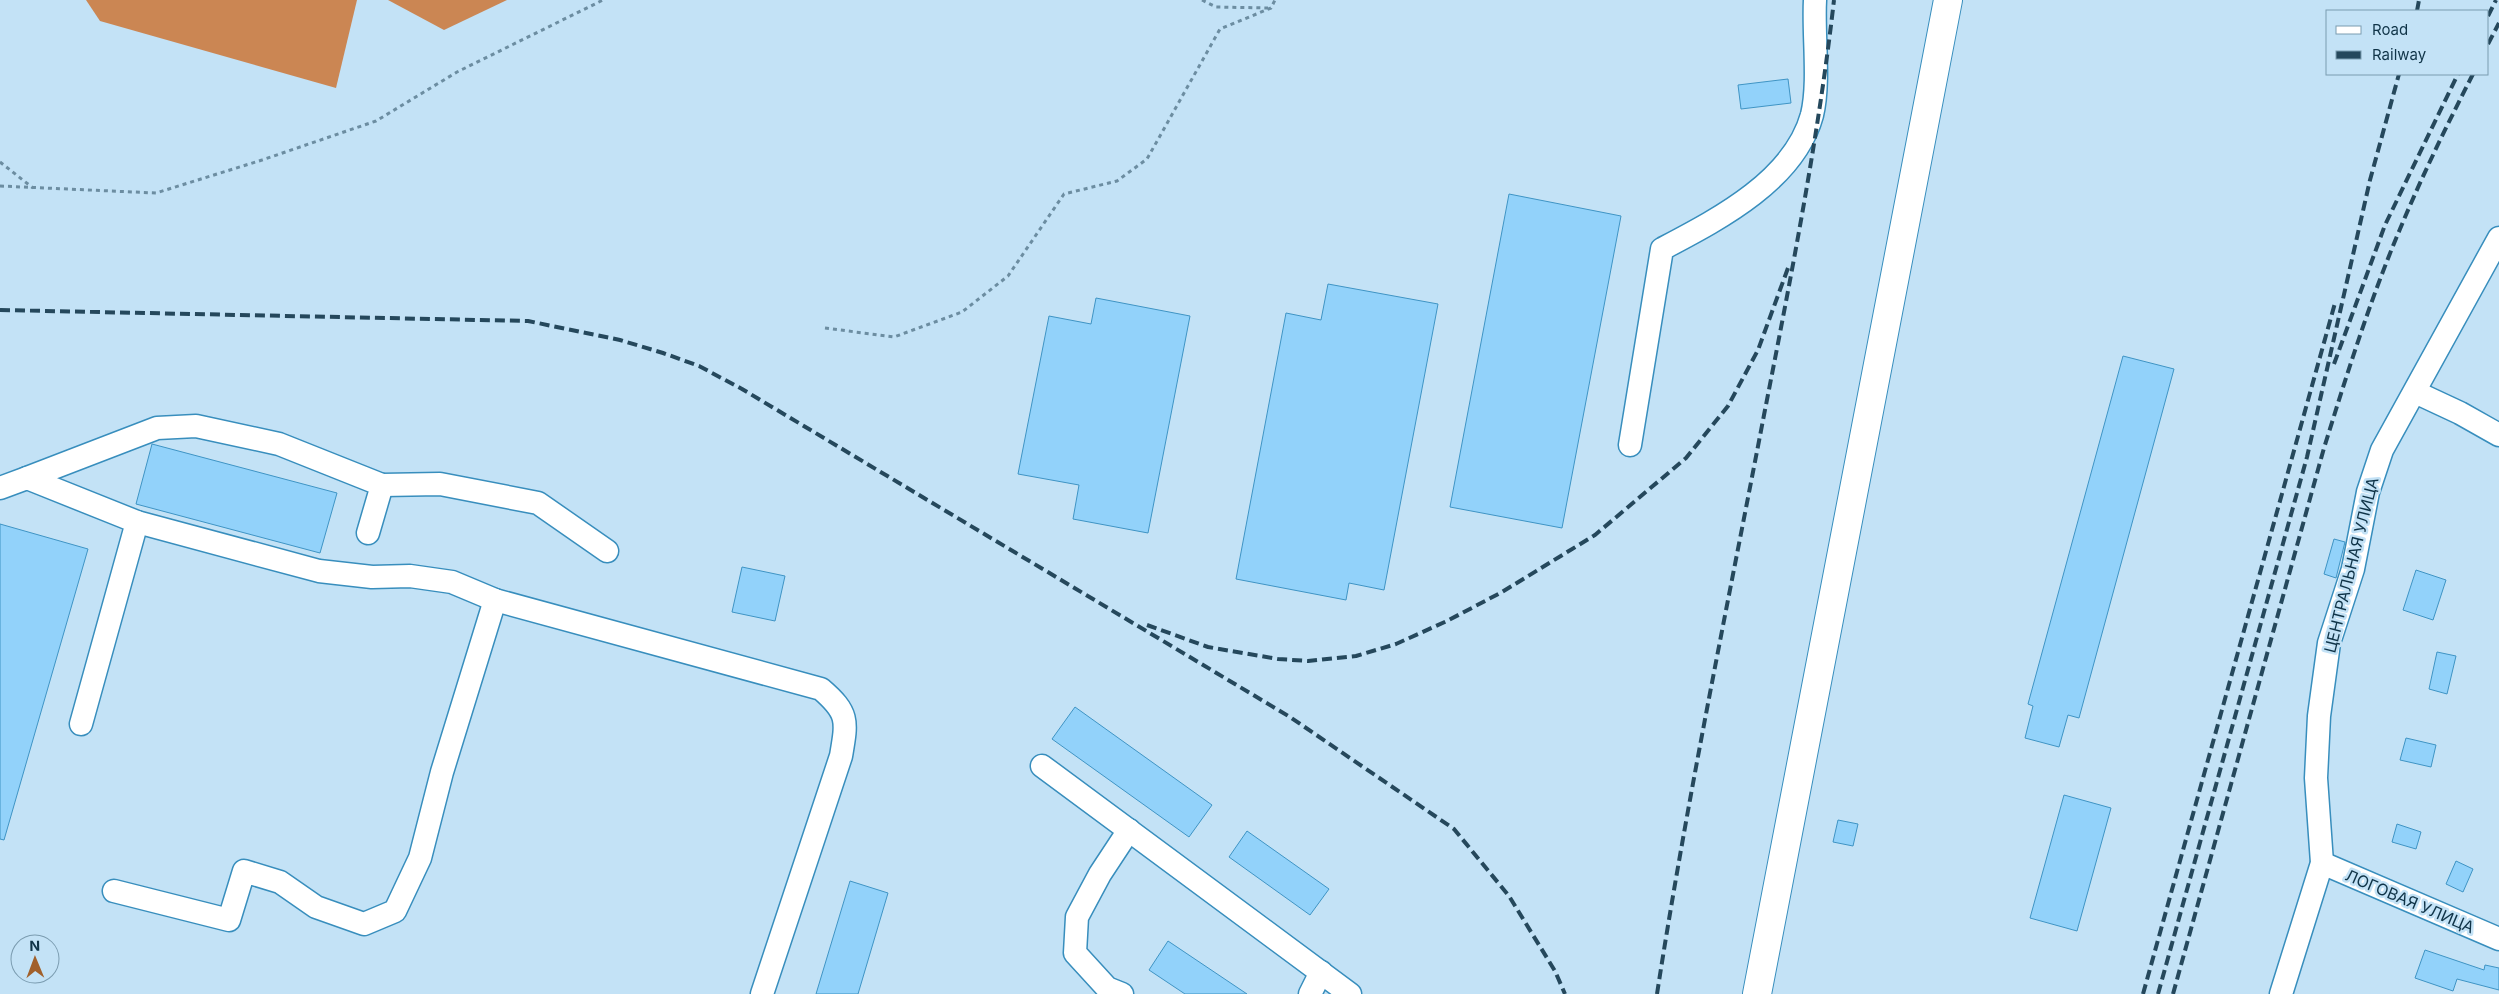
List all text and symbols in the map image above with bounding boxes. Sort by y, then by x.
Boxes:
legend [2326,10,2489,75]
text: Road [2372,20,2408,39]
text: Railway [2372,45,2427,64]
street label: ЦЕНТРАЛЬНАЯ УЛИЦА [2320,475,2382,655]
street label: ЛОГОВАЯ УЛИЦА [2342,865,2478,937]
north arrow [10,934,60,984]
text: N [29,937,40,954]

